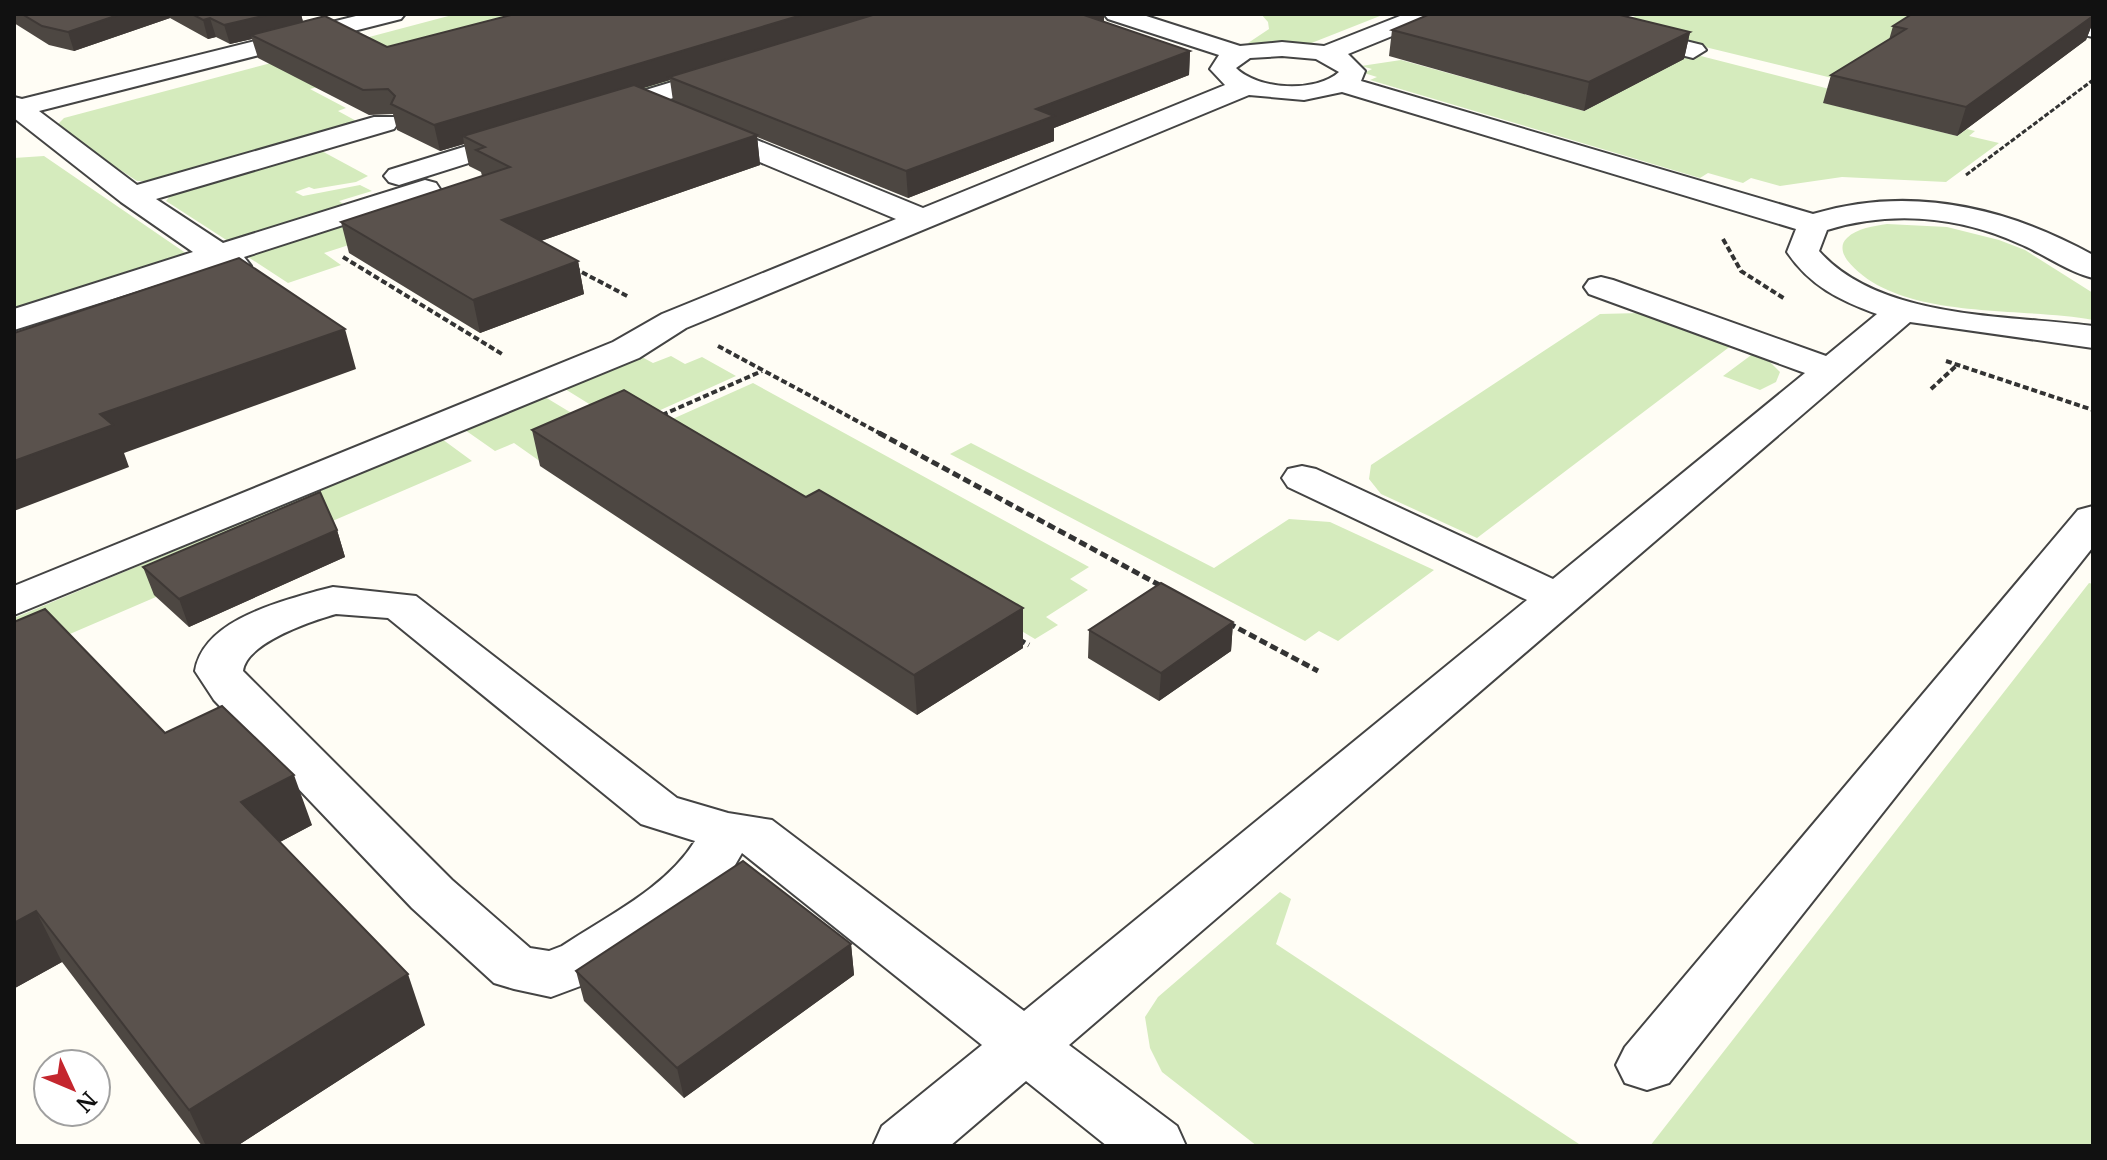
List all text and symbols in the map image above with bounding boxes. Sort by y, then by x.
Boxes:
north arrow [32,1048,112,1128]
text: N [70,1086,102,1118]

